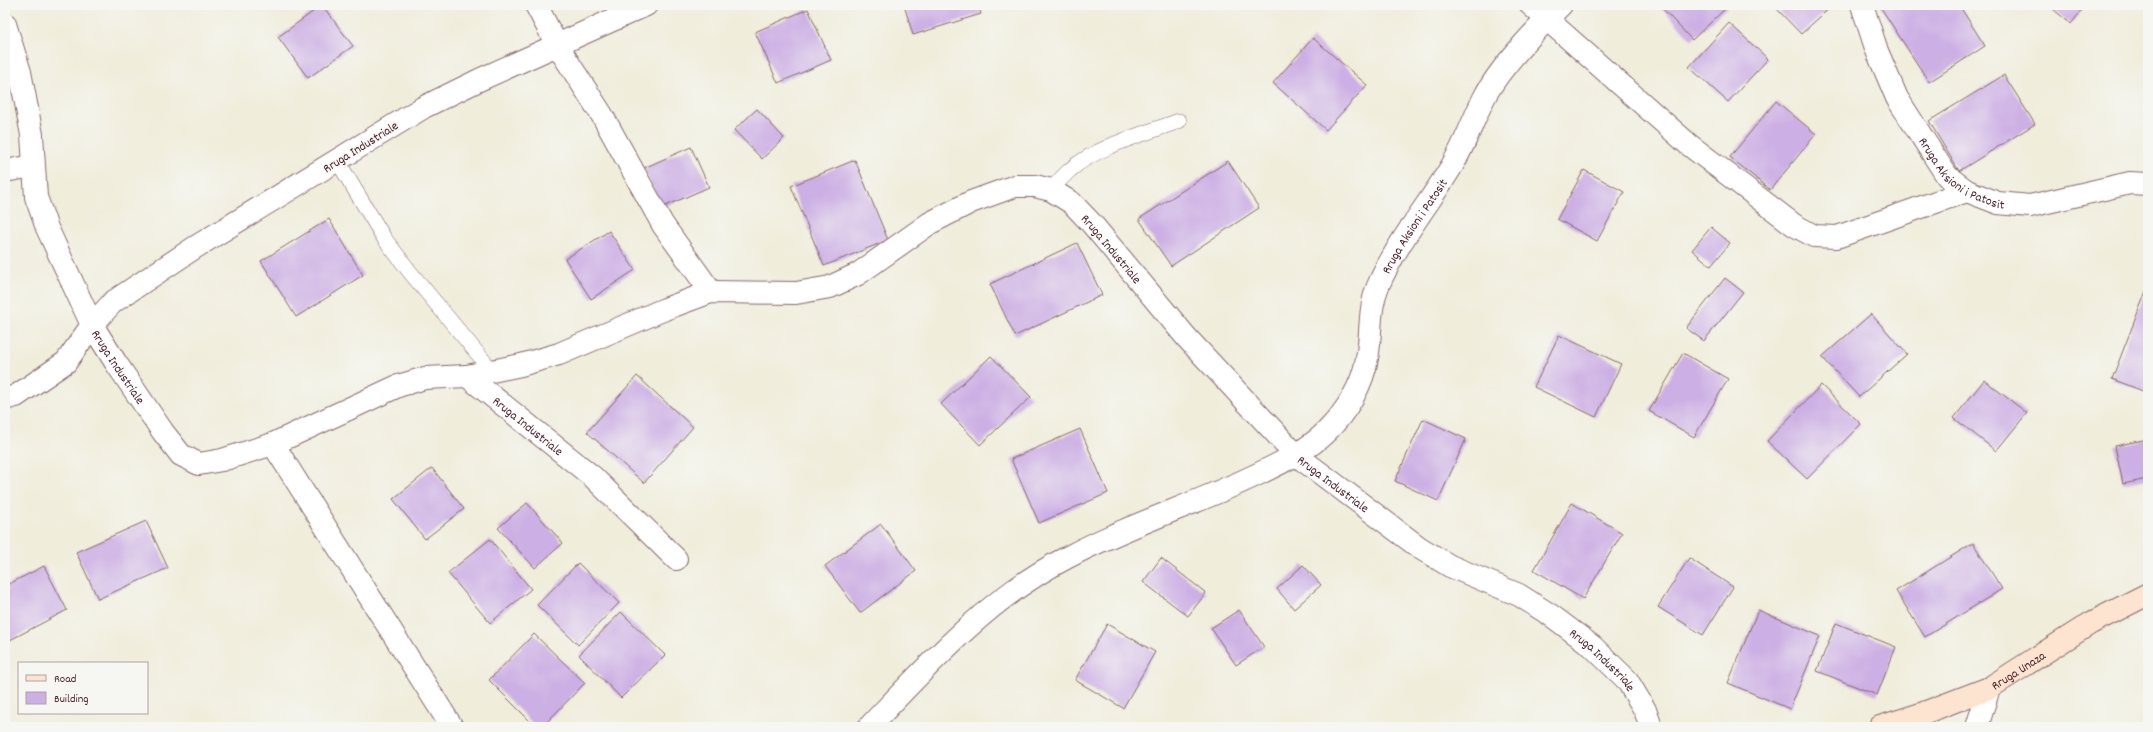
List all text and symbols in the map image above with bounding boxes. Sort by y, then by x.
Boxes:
street label: Rruga Industriale [320,117,403,179]
street label: Rruga Aksioni i Patosit [1913,134,2005,216]
street label: Rruga Aksioni i Patosit [1378,176,1453,278]
street label: Rruga Industriale [1075,211,1145,289]
street label: Rruga Industriale [85,327,149,409]
street label: Rruga Industriale [488,393,567,462]
street label: Rruga Industriale [1292,452,1372,519]
street label: Rruga Industriale [1564,625,1639,696]
street label: Rruga Unaza [1988,647,2051,696]
legend [18,662,148,714]
text: Road [54,671,76,688]
text: Building [54,691,89,708]

